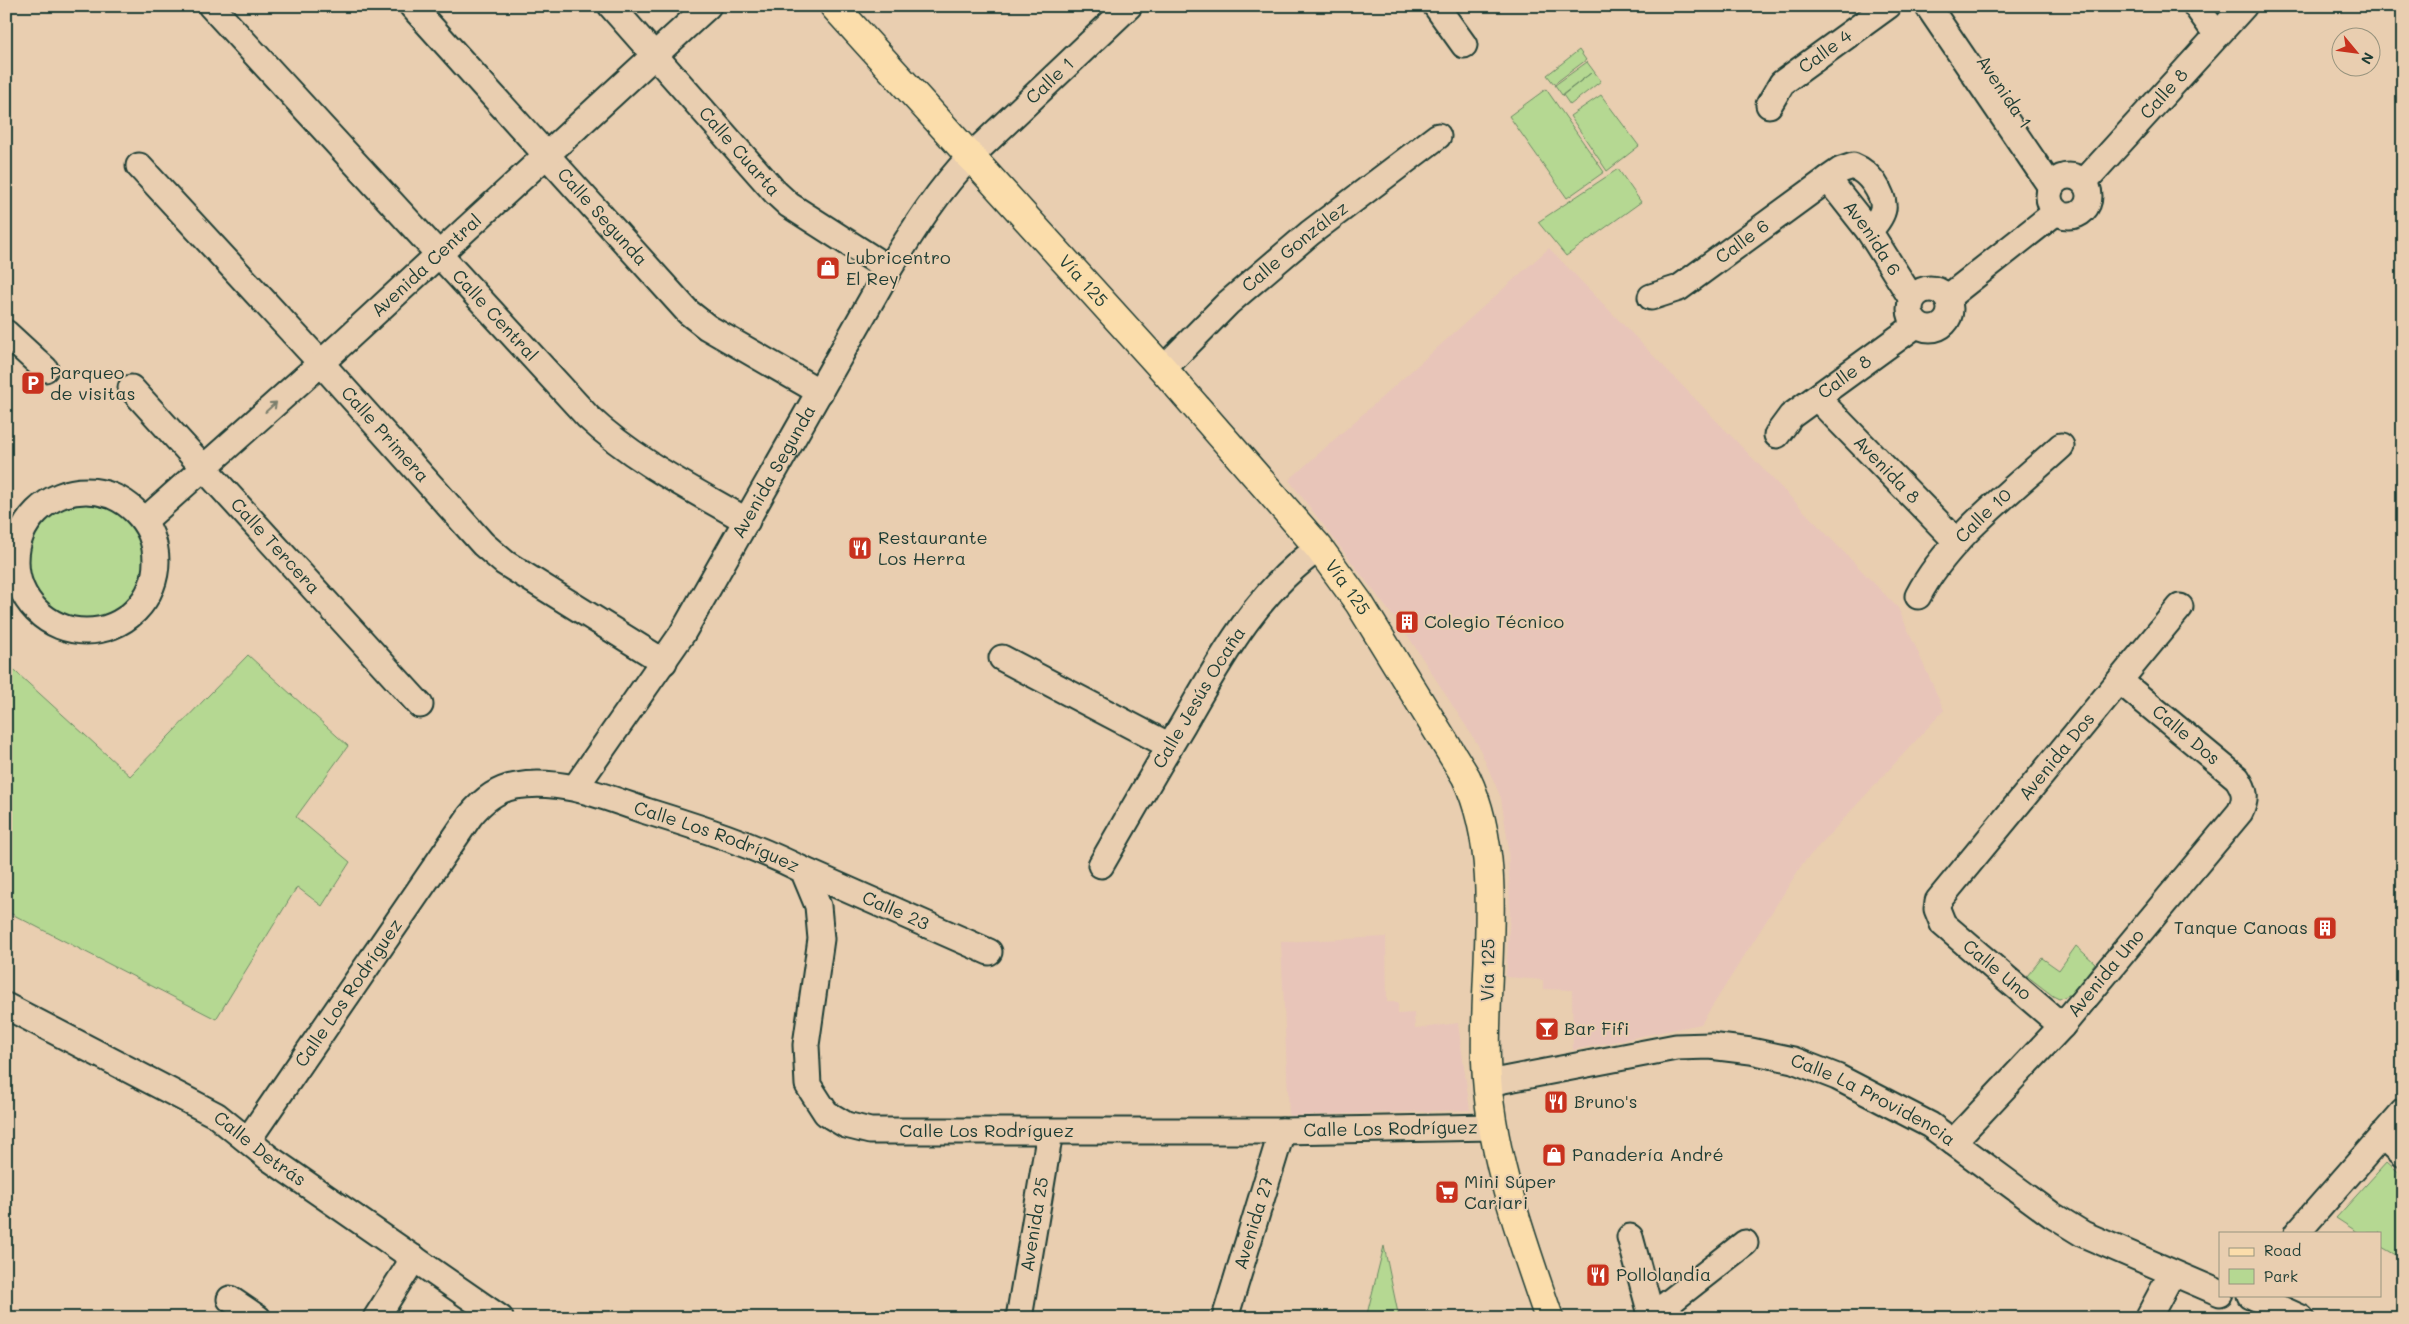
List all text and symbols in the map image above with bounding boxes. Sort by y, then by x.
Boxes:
street label: Calle 4 [1793,23,1857,78]
north arrow [2332,28,2382,78]
text: N [2357,49,2379,68]
street label: Avenida 1 [1972,50,2038,133]
street label: Calle 1 [1020,52,1079,109]
street label: Calle 8 [2134,63,2193,124]
street label: Calle Cuarta [694,101,786,201]
street label: Calle Segunda [552,162,653,270]
street label: Calle González [1236,195,1353,297]
street label: Avenida 6 [1839,195,1907,280]
street label: Avenida Central [366,208,486,322]
street label: Calle 6 [1710,213,1774,268]
place label: Lubricentro El Rey [846,245,951,290]
street label: Vía 125 [1054,249,1114,312]
shop icon: Lubricentro El Rey [815,255,841,281]
street label: Calle Central [447,264,544,366]
street label: Calle 8 [1812,348,1876,404]
place label: Parqueo de visitas [50,360,135,405]
parking icon: Parqueo de visitas [20,370,46,396]
street label: Calle Primera [336,380,435,487]
street label: Avenida Segunda [726,400,820,542]
one-way arrow [265,401,278,412]
street label: Avenida 8 [1849,430,1926,508]
street label: Calle 10 [1949,482,2016,548]
street label: Calle Tercera [226,492,326,599]
place label: Restaurante Los Herra [878,525,988,570]
restaurant icon: Restaurante Los Herra [847,535,873,561]
street label: Vía 125 [1320,554,1376,619]
building icon: Colegio Técnico [1394,609,1420,635]
place label: Colegio Técnico [1424,609,1564,633]
street label: Calle Jesús Ocaña [1146,621,1250,773]
street label: Calle Dos [2148,699,2226,770]
street label: Avenida Dos [2013,707,2099,805]
street label: Calle Los Rodríguez [631,795,804,877]
street label: Calle 23 [859,885,933,935]
street label: Calle Los Rodríguez [289,914,407,1071]
place label: Tanque Canoas [2174,915,2308,939]
building icon: Tanque Canoas [2312,915,2338,941]
street label: Avenida Uno [2062,923,2149,1022]
street label: Calle Uno [1958,933,2037,1005]
street label: Vía 125 [1474,938,1500,1002]
bar icon: Bar Fifi [1534,1016,1560,1042]
place label: Bar Fifi [1564,1016,1629,1040]
street label: Calle La Providencia [1787,1047,1961,1151]
restaurant icon: Bruno's [1543,1089,1569,1115]
place label: Bruno's [1574,1089,1637,1113]
street label: Calle Detrás [209,1105,311,1191]
street label: Calle Los Rodríguez [1303,1114,1478,1142]
street label: Calle Los Rodríguez [899,1118,1074,1142]
shop icon: Panadería André [1541,1142,1567,1168]
place label: Panadería André [1572,1142,1724,1166]
place label: Mini Súper Cariari [1464,1169,1556,1214]
street label: Avenida 27 [1228,1174,1278,1272]
street label: Avenida 25 [1014,1175,1053,1273]
supermarket icon: Mini Súper Cariari [1434,1179,1460,1205]
legend [2219,1232,2382,1296]
text: Road [2264,1240,2301,1260]
restaurant icon: Pollolandia [1585,1262,1611,1288]
place label: Pollolandia [1616,1262,1711,1286]
text: Park [2264,1266,2298,1286]

